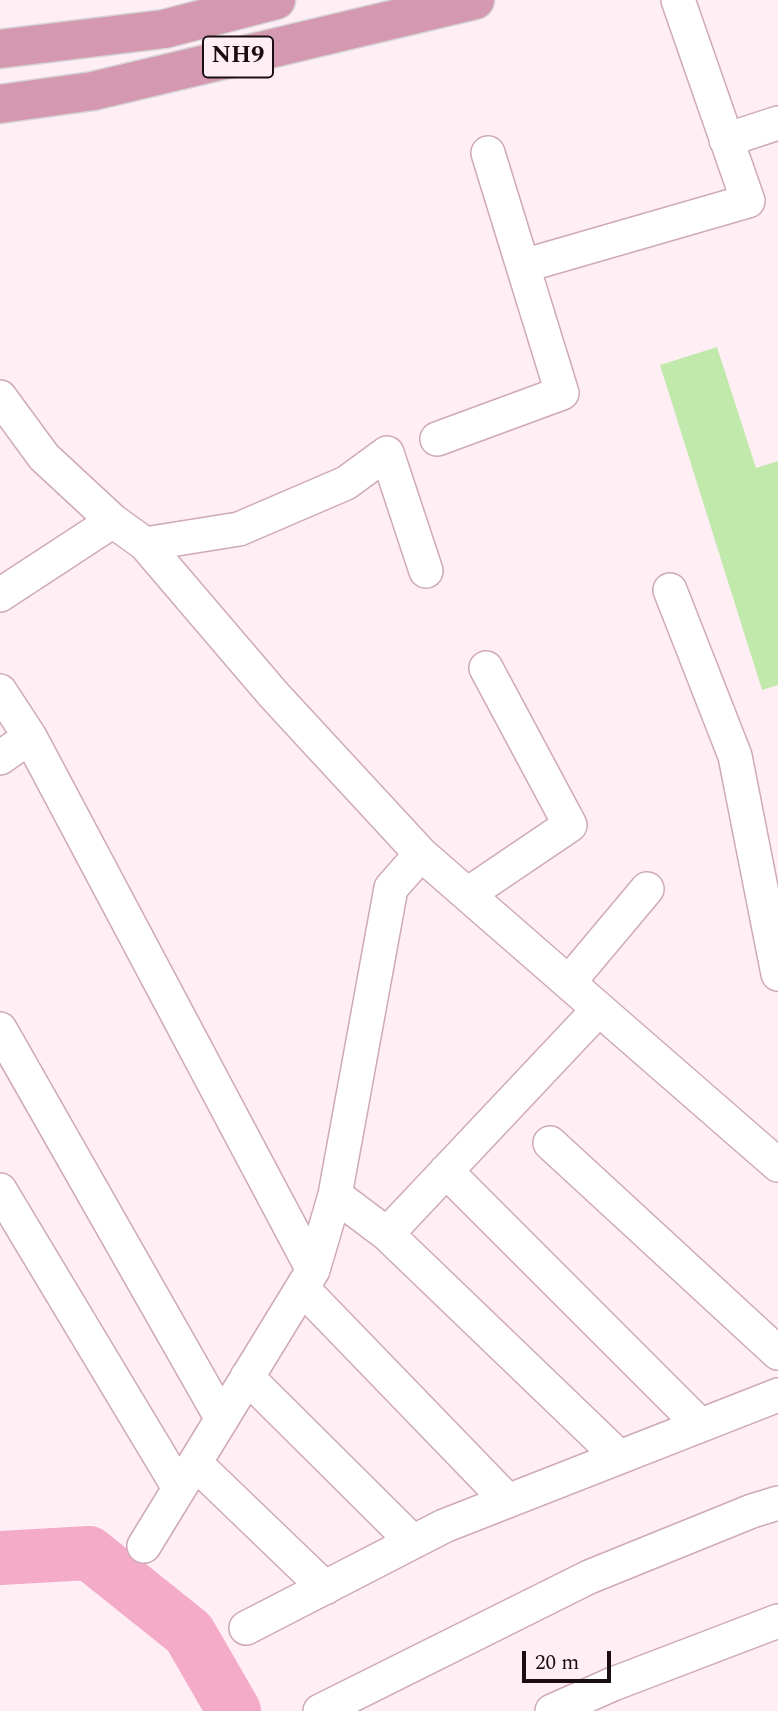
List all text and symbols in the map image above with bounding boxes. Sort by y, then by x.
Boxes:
road number: NH9 [203,36,273,78]
scale bar [526,1638,615,1682]
text: 20 m [535,1647,579,1679]

